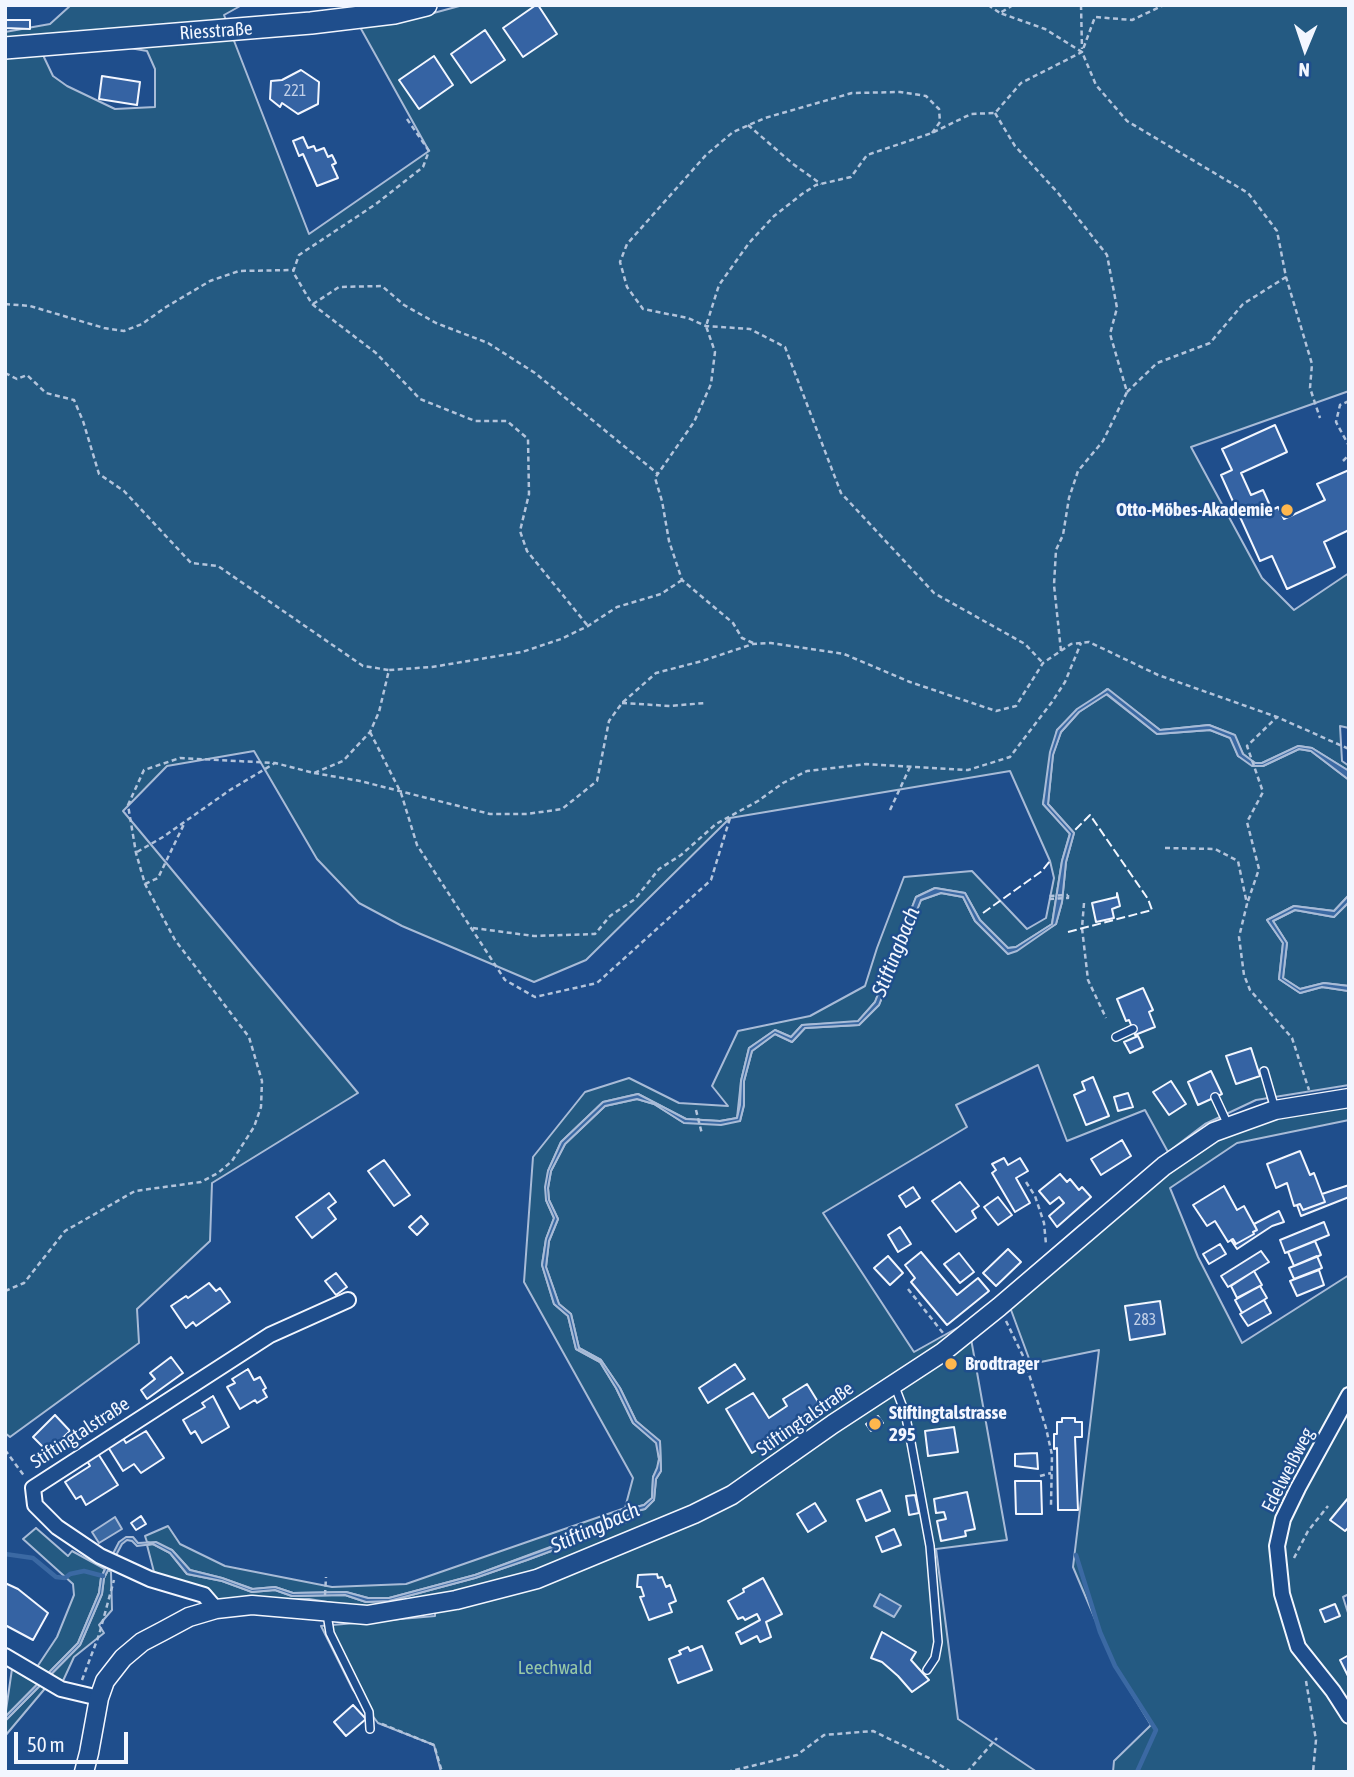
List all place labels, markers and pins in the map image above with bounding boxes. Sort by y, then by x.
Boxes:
place label: Otto-Möbes-Akademie [1116,499,1273,521]
marker: Otto-Möbes-Akademie [1279,502,1295,518]
place label: Brodtrager [965,1353,1039,1375]
marker: Brodtrager [943,1356,959,1372]
place label: Stiftingtalstrasse 295 [889,1402,1007,1446]
marker: Stiftingtalstrasse 295 [867,1416,883,1432]

